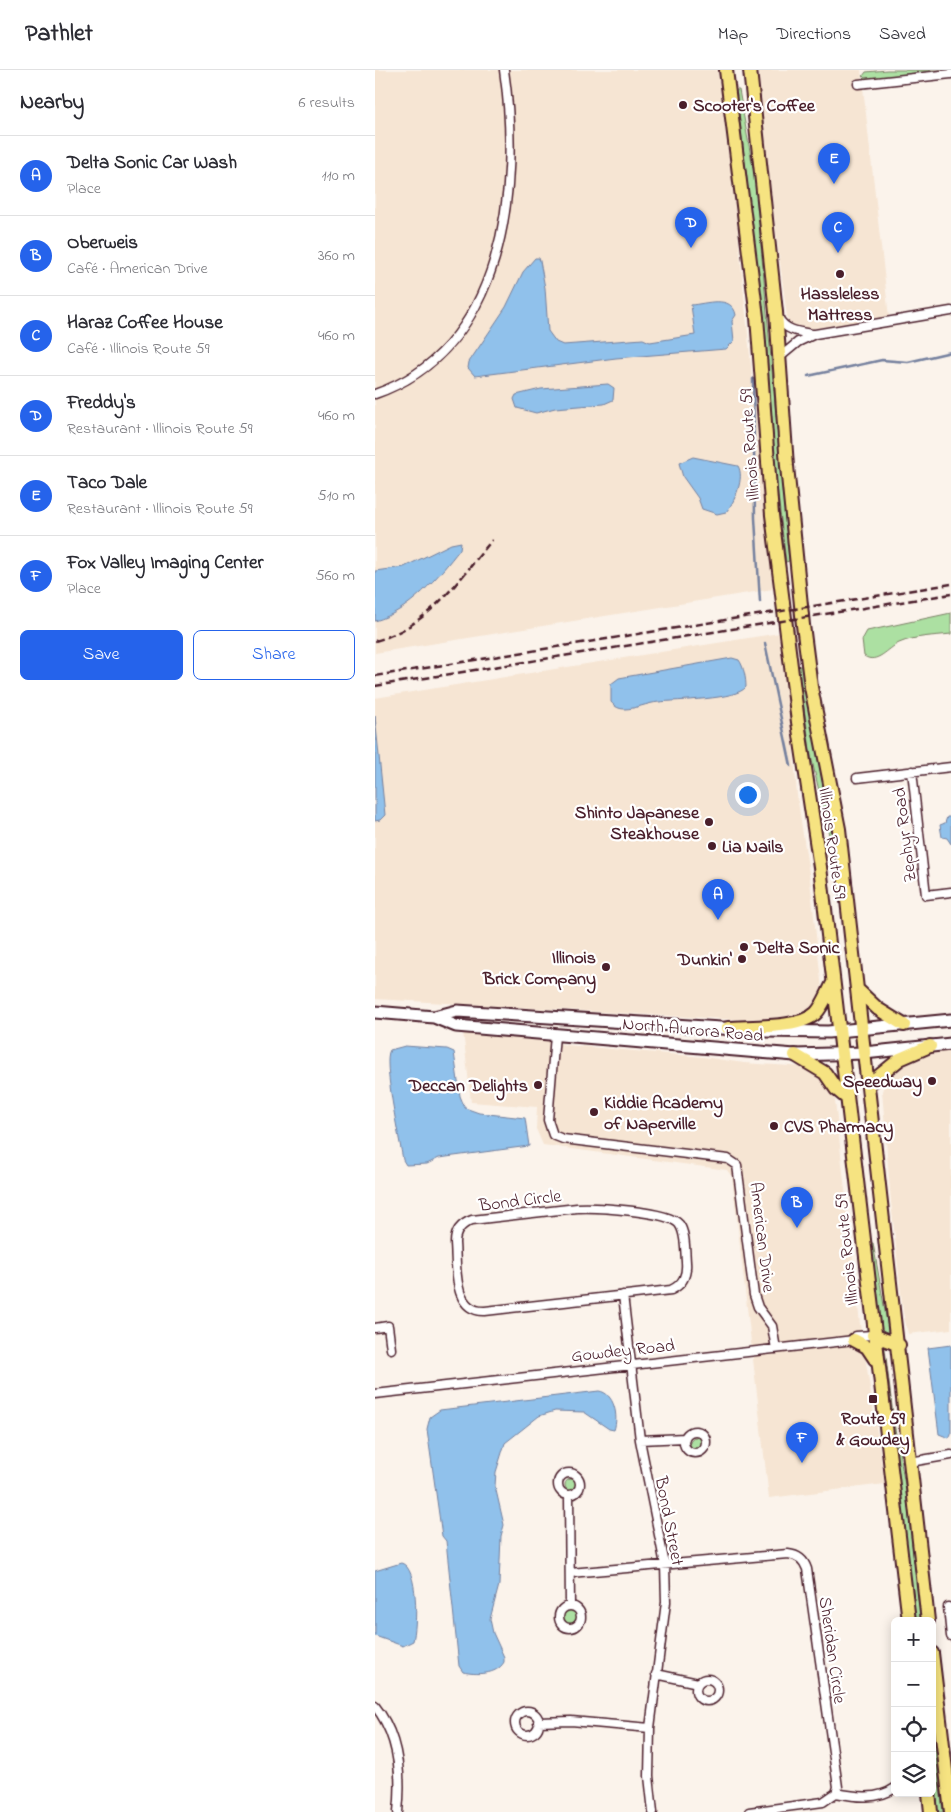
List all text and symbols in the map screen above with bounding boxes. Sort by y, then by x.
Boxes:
text: Pathlet [25,17,93,52]
text: Map [718,22,748,48]
text: Directions [776,22,851,48]
text: Saved [879,22,926,48]
text: Nearby [20,88,84,118]
text: 6 results [298,91,355,115]
place label: Scooter's Coffee [693,94,816,120]
marker: Scooter's Coffee [677,99,689,111]
pin: E [818,143,850,184]
text: Delta Sonic Car Wash [67,150,237,177]
text: A [31,164,41,188]
text: 110 m [321,164,355,188]
text: Place [67,177,101,201]
pin: D [675,207,707,248]
pin: C [822,212,854,253]
text: Oberweis [67,230,138,257]
text: B [31,244,41,268]
text: 360 m [318,244,355,268]
text: Café · American Drive [67,257,208,281]
marker: Hassleless Mattress [834,268,846,280]
place label: Hassleless Mattress [800,282,880,329]
text: Haraz Coffee House [67,310,223,337]
text: C [32,324,40,348]
text: 460 m [318,324,355,348]
text: Café · Illinois Route 59 [67,337,210,361]
street label: Illinois Route 59 [734,387,768,502]
text: Freddy's [67,390,136,417]
text: D [30,404,42,428]
text: 460 m [318,404,355,428]
text: Restaurant · Illinois Route 59 [67,417,253,441]
text: Taco Dale [67,470,147,497]
text: E [31,484,41,508]
text: 510 m [317,484,355,508]
text: Restaurant · Illinois Route 59 [67,497,253,521]
text: Fox Valley Imaging Center [67,550,263,577]
text: F [31,564,41,588]
text: 560 m [315,564,355,588]
text: Place [67,577,101,601]
button: Save [20,630,183,680]
button: Share [193,630,355,680]
your location [735,782,761,808]
street label: Illinois Route 59 [810,786,852,901]
street label: Zephyr Road [887,786,925,884]
place label: Shinto Japanese Steakhouse [575,801,700,848]
marker: Shinto Japanese Steakhouse [703,816,715,828]
place label: Lia Nails [722,835,783,861]
marker: Lia Nails [706,840,718,852]
pin: A [702,879,734,920]
place label: Delta Sonic [753,936,841,962]
marker: Delta Sonic [738,941,750,953]
place label: Illinois Brick Company [482,946,596,994]
place label: Dunkin' [677,948,732,974]
marker: Dunkin' [736,953,748,965]
marker: Illinois Brick Company [600,961,612,973]
street label: North Aurora Road [621,1012,764,1050]
place label: Speedway [843,1070,922,1097]
place label: Deccan Delights [408,1074,528,1101]
marker: Speedway [926,1075,938,1087]
marker: Deccan Delights [532,1079,544,1091]
place label: Kiddie Academy of Naperville [604,1091,723,1138]
marker: Kiddie Academy of Naperville [588,1106,600,1118]
place label: CVS Pharmacy [784,1115,893,1142]
marker: CVS Pharmacy [768,1120,780,1132]
street label: American Drive [741,1181,781,1295]
street label: Bond Circle [477,1184,564,1220]
pin: B [781,1187,813,1228]
street label: Illinois Route 59 [829,1192,867,1307]
street label: Gowdey Road [570,1334,676,1370]
marker: Route 59 & Gowdey [867,1393,879,1405]
place label: Route 59 & Gowdey [835,1407,910,1455]
pin: F [786,1422,818,1463]
street label: Bond Street [646,1474,689,1568]
street label: Sheridan Circle [811,1595,852,1706]
map controls [891,1617,936,1797]
button: + [891,1617,936,1662]
button: − [891,1662,936,1707]
button: locate [891,1707,936,1752]
button: layers [891,1752,936,1797]

